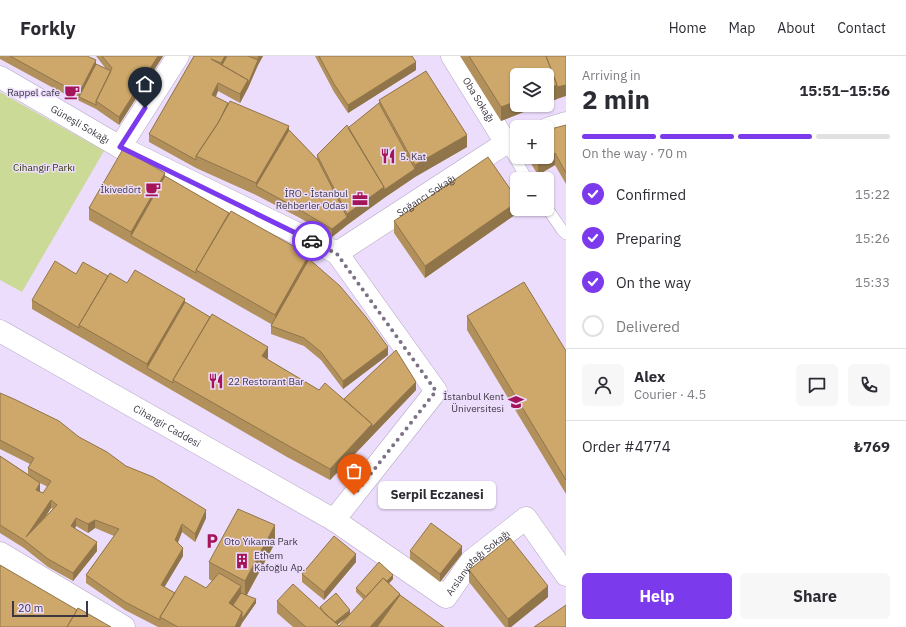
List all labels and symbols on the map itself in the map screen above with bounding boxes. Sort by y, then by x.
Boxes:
pin [128,67,162,108]
street label: Oba Sokağı [460,75,497,124]
cafe icon: Rappel cafe [63,83,81,101]
place label: Rappel cafe [7,86,61,99]
street label: Güneşli Sokağı [48,102,112,147]
restaurant icon: 5. Kat [379,147,397,165]
place label: 5. Kat [400,150,427,163]
park label: Cihangir Parkı [13,161,75,174]
street label: Soğancı Sokağı [394,172,458,219]
cafe icon: İkivedört [144,180,162,198]
place label: İkivedört [100,183,141,196]
place label: İRO - İstanbul Rehberler Odası [276,187,348,212]
office icon: İRO - İstanbul Rehberler Odası [351,190,369,208]
courier [292,221,332,261]
restaurant icon: 22 Restorant Bar [207,372,225,390]
place label: 22 Restorant Bar [228,375,304,388]
place label: İstanbul Kent Üniversitesi [443,390,504,415]
school or university icon: İstanbul Kent Üniversitesi [507,393,525,411]
street label: Cihangir Caddesi [131,402,203,450]
pin [337,454,371,495]
callout: Serpil Eczanesi [378,481,496,509]
street label: Arslanyatağı Sokağı [443,527,513,598]
parking icon: Oto Yıkama Park [203,532,221,550]
place label: Oto Yıkama Park [224,535,298,548]
place label: Ethem Kafoğlu Ap. [254,549,305,574]
building icon: Ethem Kafoğlu Ap. [233,552,251,570]
scale bar [12,599,88,618]

